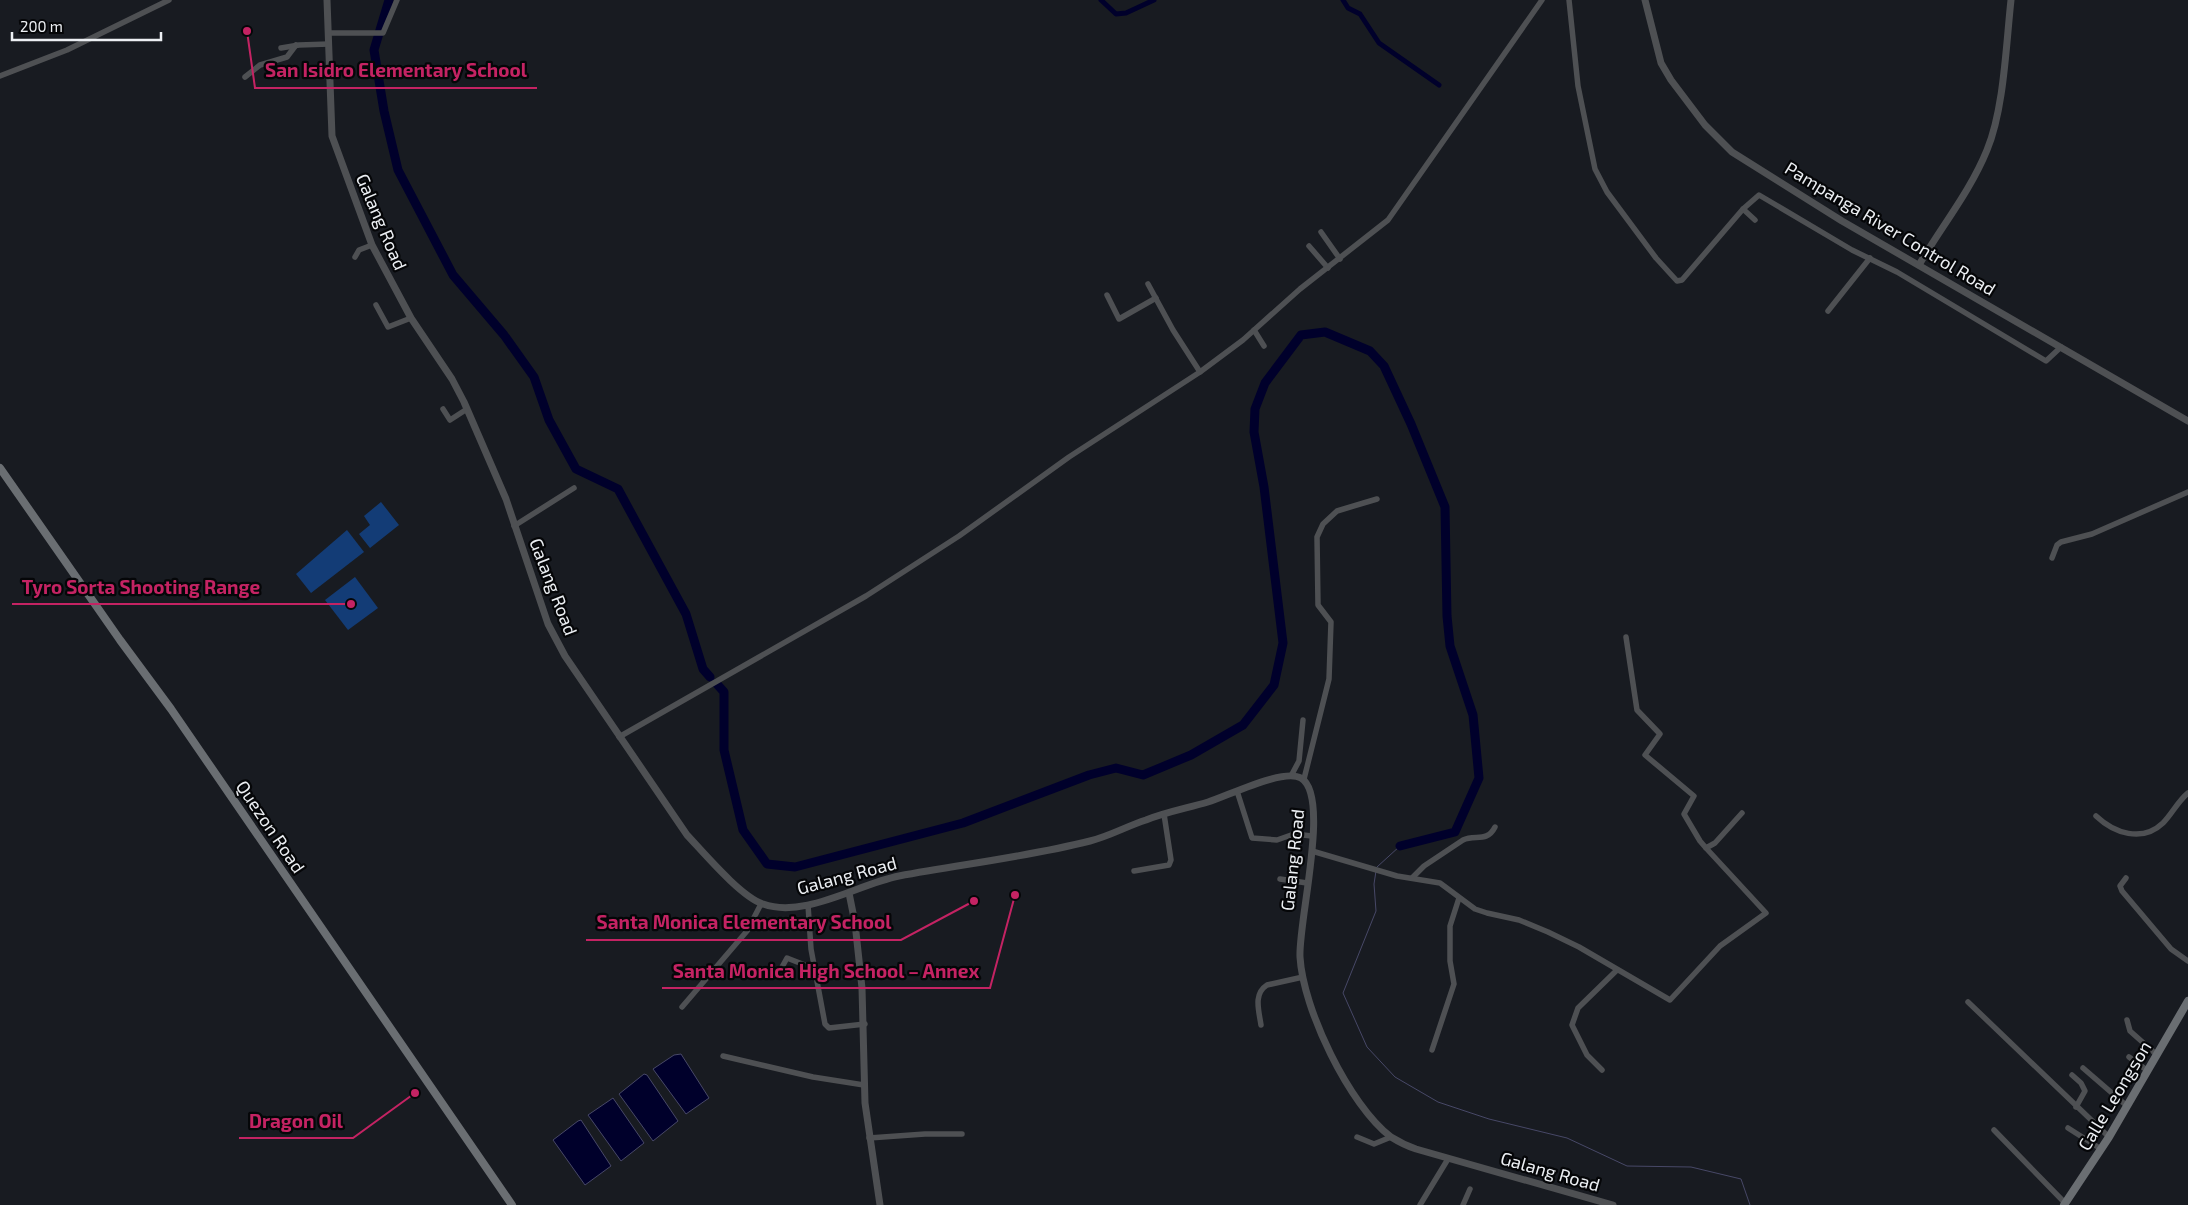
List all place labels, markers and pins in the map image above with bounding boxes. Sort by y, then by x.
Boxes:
callout: San Isidro Elementary School [255,54,537,88]
callout: Tyro Sorta Shooting Range [12,570,270,604]
callout: Santa Monica Elementary School [586,906,901,940]
callout: Santa Monica High School – Annex [662,954,990,988]
callout: Dragon Oil [239,1104,353,1138]

